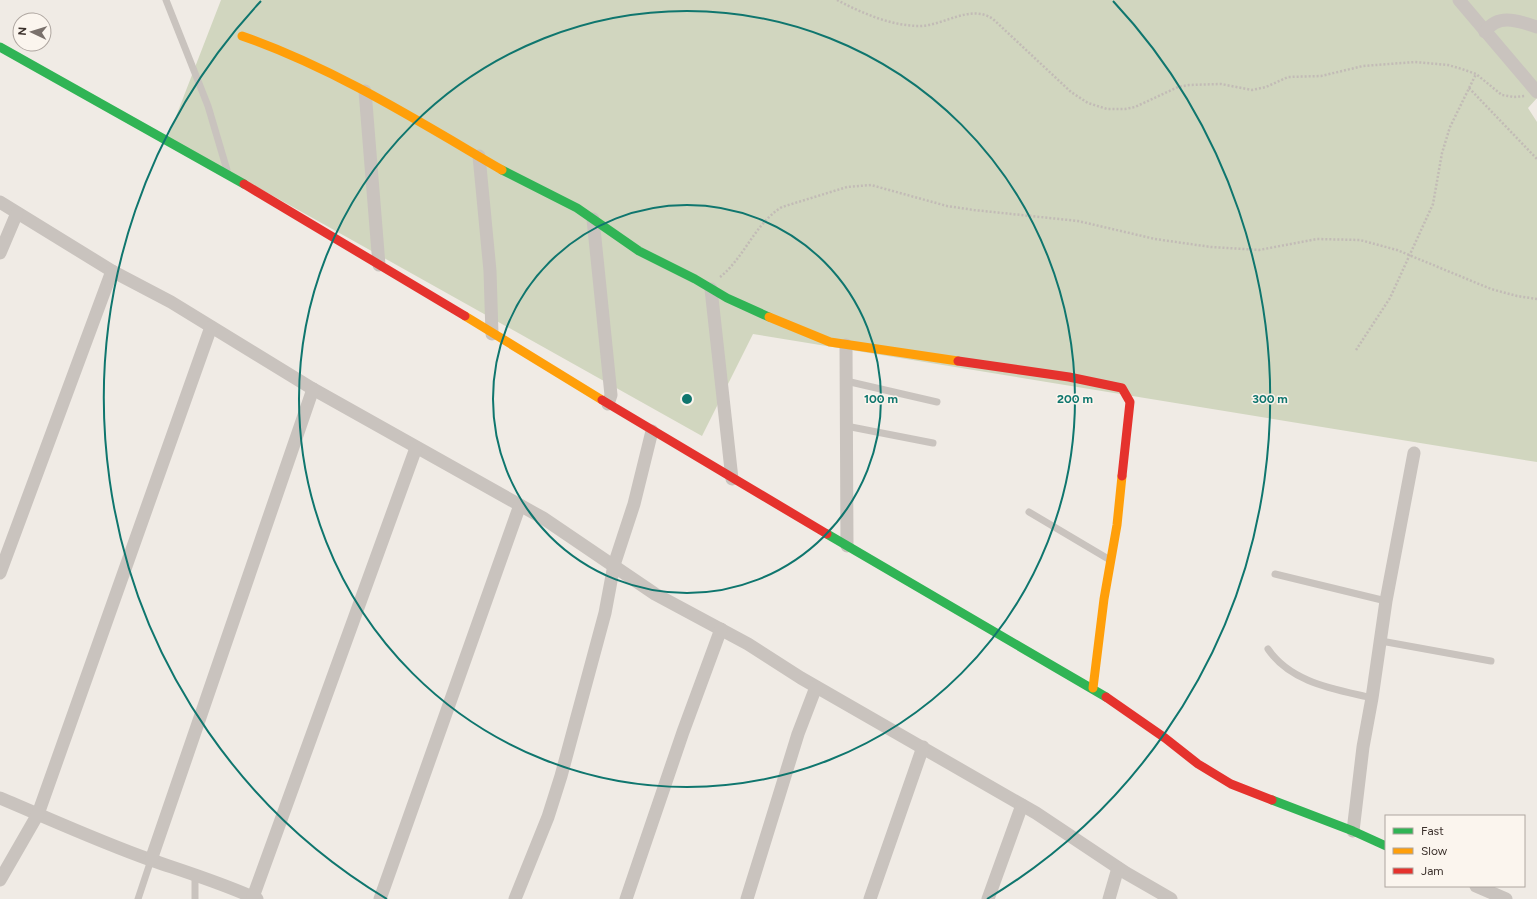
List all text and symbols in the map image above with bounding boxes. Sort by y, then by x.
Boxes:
north arrow [12,12,52,52]
text: N [16,27,29,36]
centre of rings [680,392,694,406]
text: 100 m [864,392,898,406]
text: 200 m [1057,392,1093,406]
text: 300 m [1252,392,1288,406]
legend [1385,815,1525,887]
text: Fast [1421,824,1444,838]
text: Slow [1421,844,1448,858]
text: Jam [1421,864,1444,878]

